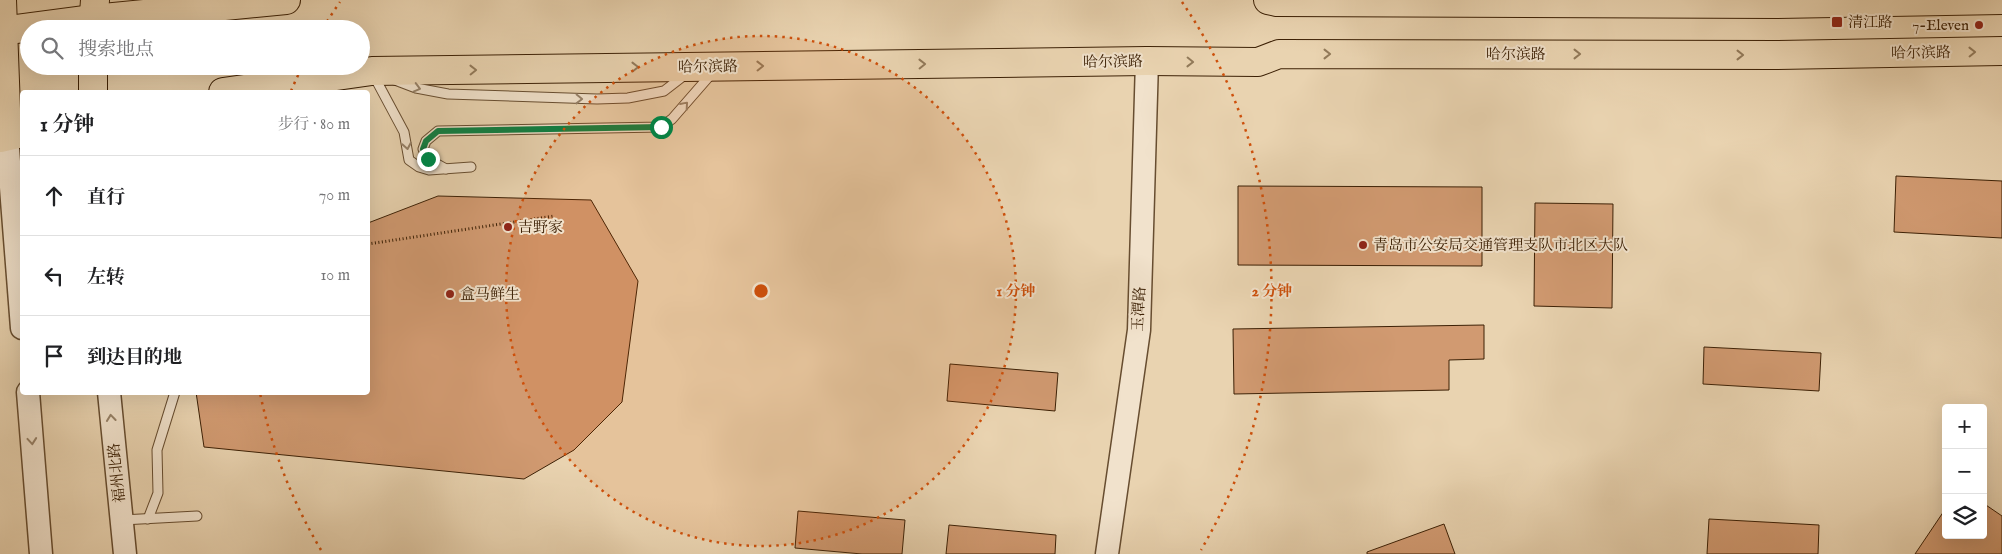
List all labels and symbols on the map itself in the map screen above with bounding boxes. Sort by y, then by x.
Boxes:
place label: 清江路 [1848,13,1893,32]
marker: 清江路 [1830,15,1844,29]
place label: 7-Eleven [1912,16,1969,35]
marker: 7-Eleven [1973,19,1985,31]
street label: 哈尔滨路 [1891,43,1951,63]
street label: 哈尔滨路 [1486,45,1546,64]
one-way arrow [1969,47,1977,57]
one-way arrow [1324,49,1332,59]
one-way arrow [1574,49,1582,59]
one-way arrow [1736,50,1744,60]
street label: 哈尔滨路 [1083,52,1143,72]
one-way arrow [1186,56,1194,67]
street label: 哈尔滨路 [678,57,738,77]
one-way arrow [918,59,926,69]
one-way arrow [756,61,764,71]
one-way arrow [632,62,640,73]
one-way arrow [470,65,477,75]
one-way arrow [413,82,422,93]
one-way arrow [576,94,583,104]
one-way arrow [679,101,688,110]
route start [650,116,673,139]
one-way arrow [401,142,411,151]
route end [417,148,440,171]
place label: 吉野家 [518,218,563,237]
marker: 吉野家 [502,221,514,233]
place label: 青岛市公安局交通管理支队市北区大队 [1373,236,1628,255]
marker: 青岛市公安局交通管理支队市北区大队 [1357,239,1369,251]
centre of rings [752,282,770,300]
text: 1 分钟 [997,282,1035,301]
text: 2 分钟 [1252,282,1292,301]
place label: 盒马鲜生 [460,285,520,304]
street label: 玉潭路 [1128,286,1150,332]
marker: 盒马鲜生 [444,288,456,300]
one-way arrow [106,414,117,422]
one-way arrow [26,437,37,445]
street label: 福州北路 [104,442,130,504]

